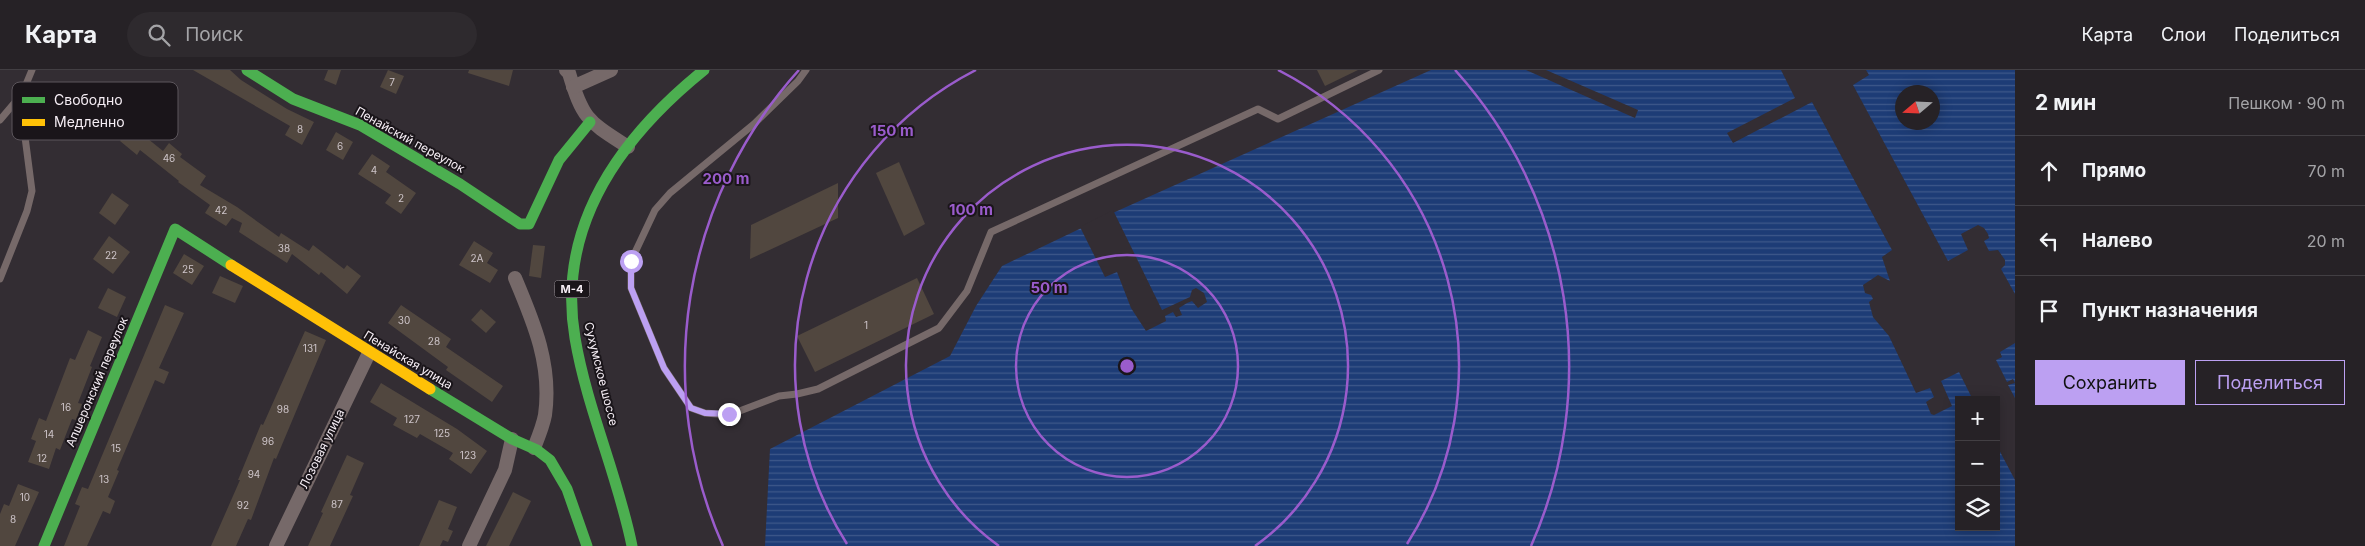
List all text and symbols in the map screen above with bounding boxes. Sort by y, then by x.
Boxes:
search box [127,12,477,57]
text: Карта [25,20,97,49]
icon: search [145,21,173,49]
text: Поиск [185,23,243,46]
text: Карта [2081,24,2133,45]
text: Слои [2161,24,2206,45]
text: Поделиться [2234,24,2340,45]
house number: 7 [389,76,395,88]
legend [12,82,178,140]
north arrow [1895,85,1940,130]
text: 2 мин [2035,90,2096,115]
text: Свободно [54,91,123,108]
text: Пешком · 90 m [2228,93,2345,113]
street label: Пенайский переулок [353,103,468,176]
text: Медленно [54,113,125,130]
text: 150 m [870,121,914,140]
house number: 8 [297,123,303,135]
house number: 6 [337,140,343,152]
house number: 46 [163,152,175,164]
icon: ahead [2035,157,2063,185]
text: Прямо [2082,159,2146,182]
text: 70 m [2308,161,2345,181]
house number: 4 [371,164,377,176]
text: 200 m [703,169,749,188]
house number: 2 [398,192,404,204]
text: 100 m [949,200,993,219]
house number: 42 [215,204,227,216]
icon: left [2035,227,2063,255]
text: Налево [2082,229,2153,252]
text: 20 m [2307,231,2345,251]
house number: 38 [278,242,290,254]
house number: 22 [105,249,117,261]
route start [620,250,643,273]
house number: 2А [471,252,484,264]
house number: 25 [182,263,194,275]
text: 50 m [1031,278,1067,297]
road number: М-4 [554,280,590,298]
icon: arrive [2035,297,2063,325]
text: Пункт назначения [2082,299,2258,322]
street label: Апшеронский переулок [62,314,131,449]
house number: 30 [398,314,410,326]
house number: 1 [864,319,868,331]
street label: Сухумское шоссе [581,320,622,427]
street label: Пенайская улица [361,327,455,392]
house number: 28 [428,335,440,347]
house number: 131 [303,342,317,354]
centre of rings [1118,357,1136,375]
button: Сохранить [2035,360,2185,405]
button: Поделиться [2195,360,2345,405]
map controls [1955,396,2000,531]
button: + [1955,396,2000,441]
house number: 16 [61,401,71,413]
house number: 98 [277,403,289,415]
route end [718,403,741,426]
street label: Лозовая улица [296,406,347,491]
house number: 127 [404,413,420,425]
house number: 125 [434,427,450,439]
house number: 14 [44,428,54,440]
house number: 96 [262,435,274,447]
button: − [1955,441,2000,486]
house number: 15 [111,442,121,454]
house number: 123 [460,449,476,461]
house number: 12 [37,452,47,464]
house number: 94 [248,468,260,480]
house number: 13 [99,473,109,485]
button: layers [1955,486,2000,531]
house number: 10 [20,491,30,503]
house number: 87 [331,498,343,510]
house number: 92 [237,499,249,511]
house number: 8 [10,513,16,525]

